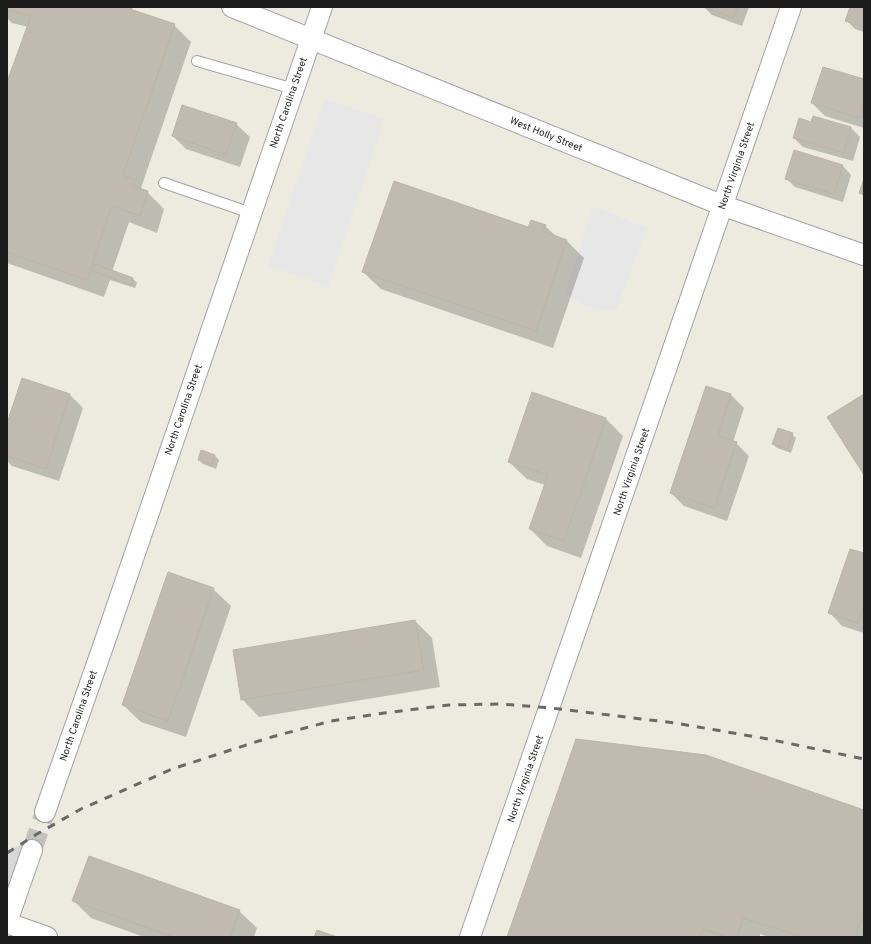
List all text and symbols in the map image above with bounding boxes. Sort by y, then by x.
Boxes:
street label: North Carolina Street [267,56,311,150]
street label: West Holly Street [508,115,584,156]
street label: North Virginia Street [716,120,758,212]
street label: North Carolina Street [162,363,206,457]
street label: North Virginia Street [611,426,653,518]
street label: North Carolina Street [57,669,101,763]
street label: North Virginia Street [505,733,547,825]

